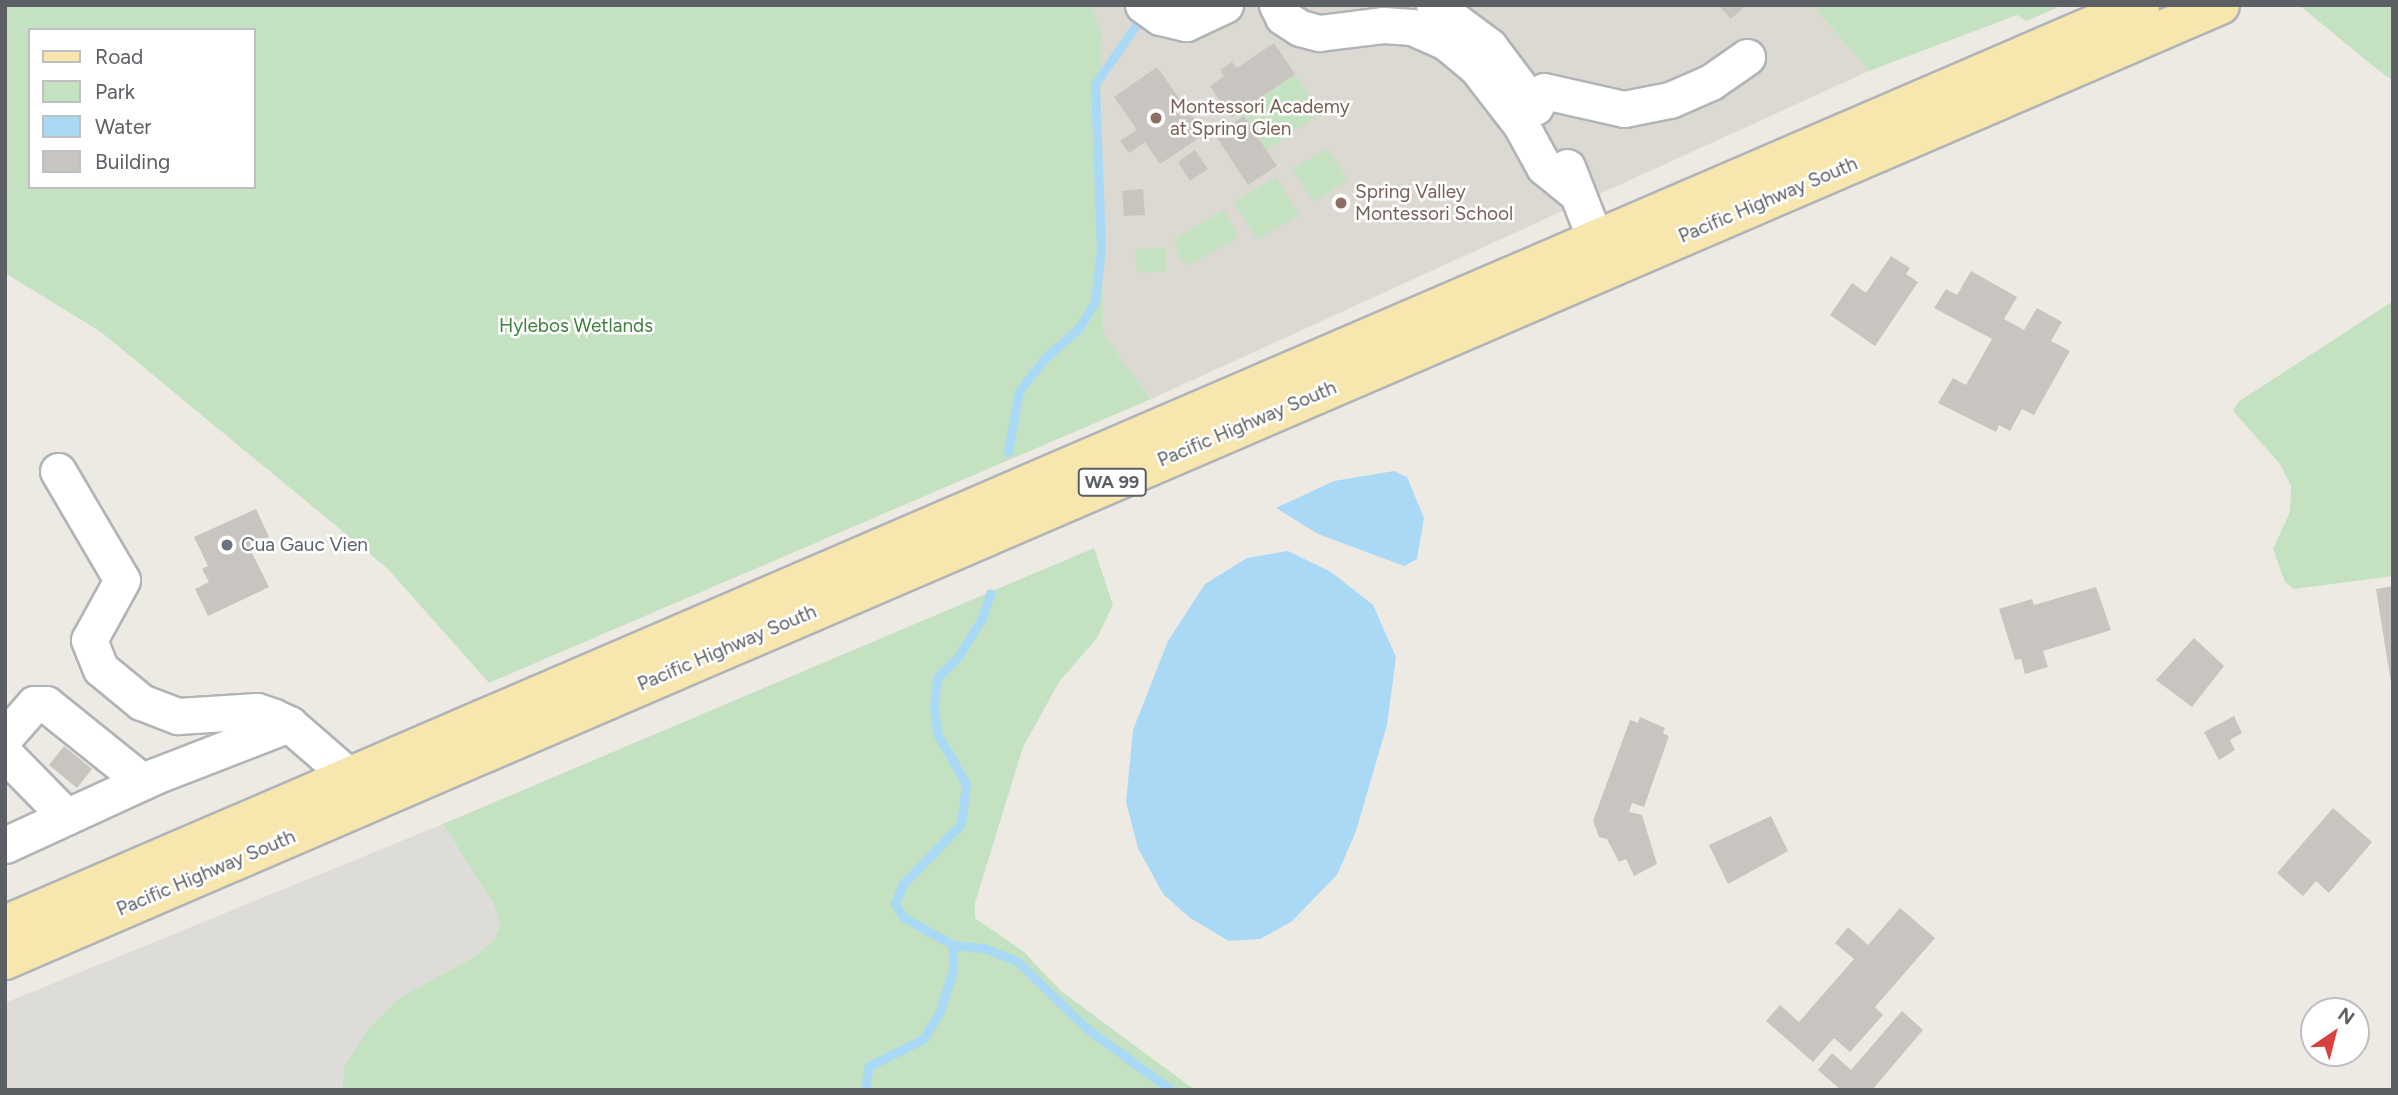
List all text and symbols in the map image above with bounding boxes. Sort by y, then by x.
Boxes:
legend [28,28,256,189]
text: Road [95,44,143,69]
text: Park [95,79,135,104]
place label: Montessori Academy at Spring Glen [1170,96,1350,140]
marker: Montessori Academy at Spring Glen [1148,110,1164,126]
text: Water [95,114,151,139]
text: Building [95,149,170,174]
street label: Pacific Highway South [1675,152,1861,248]
place label: Spring Valley Montessori School [1355,181,1513,225]
marker: Spring Valley Montessori School [1333,195,1349,211]
park label: Hylebos Wetlands [499,315,653,337]
street label: Pacific Highway South [1154,376,1340,472]
road number: WA 99 [1077,468,1147,496]
place label: Cua Gauc Vien [241,534,368,556]
marker: Cua Gauc Vien [219,537,235,553]
street label: Pacific Highway South [634,600,820,696]
street label: Pacific Highway South [113,825,299,921]
north arrow [2300,997,2370,1067]
text: N [2334,1002,2359,1030]

